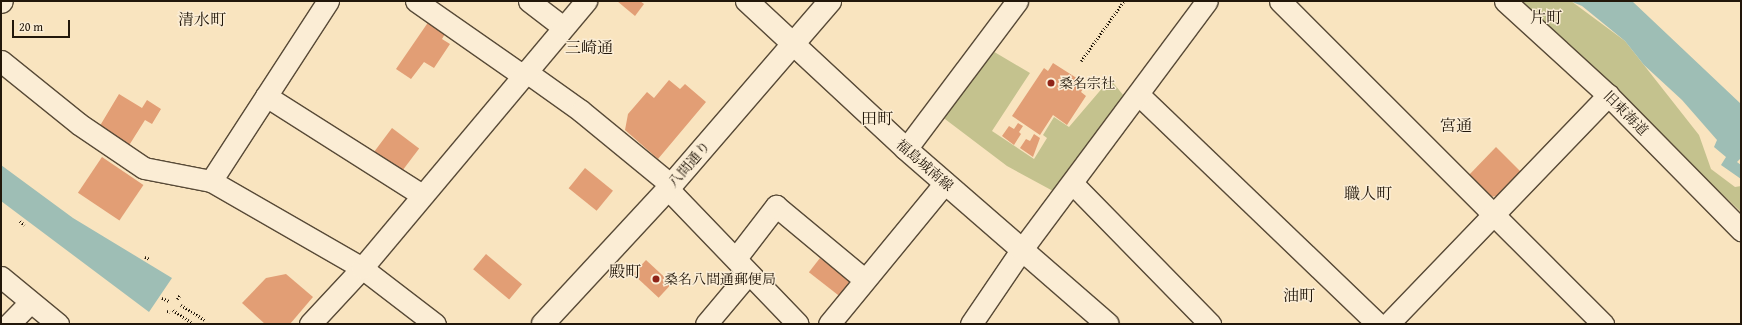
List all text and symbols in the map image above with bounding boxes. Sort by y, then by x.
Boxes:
district label: 片町 [1530,7,1562,27]
district label: 清水町 [178,9,226,29]
scale bar [14,12,72,38]
text: 20 m [19,18,43,35]
district label: 三崎通 [565,37,613,57]
place label: 桑名宗社 [1059,75,1115,91]
marker: 桑名宗社 [1046,78,1056,88]
street label: 旧東海道 [1600,87,1652,139]
district label: 田町 [861,108,893,128]
district label: 宮通 [1440,115,1472,135]
street label: 福島城南線 [893,136,957,194]
street label: 八間通り [664,137,714,191]
district label: 職人町 [1344,183,1392,203]
district label: 殿町 [609,261,641,281]
place label: 桑名八間通郵便局 [664,271,776,287]
marker: 桑名八間通郵便局 [651,274,661,284]
district label: 油町 [1283,285,1315,305]

